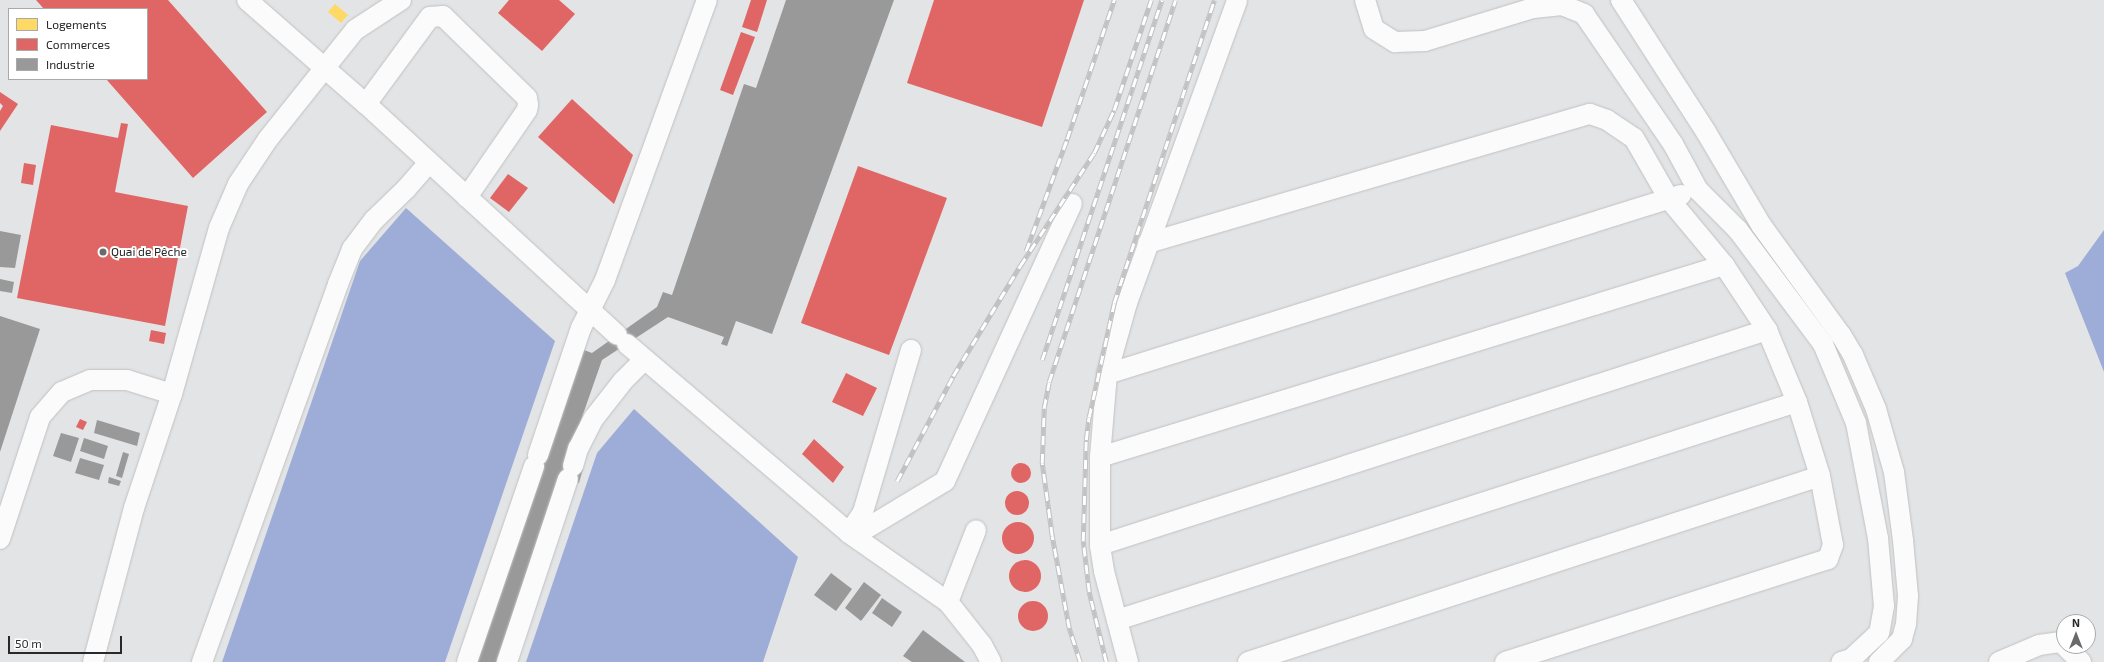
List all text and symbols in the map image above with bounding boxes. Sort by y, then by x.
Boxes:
legend [8,8,148,80]
text: Logements [46,17,107,31]
text: Commerces [46,37,110,51]
text: Industrie [46,57,95,71]
place label: Quai de Pêche [111,245,187,259]
marker: Quai de Pêche [98,247,108,257]
north arrow [2056,614,2096,654]
text: N [2072,616,2080,629]
scale bar [10,628,124,654]
text: 50 m [15,636,42,650]

